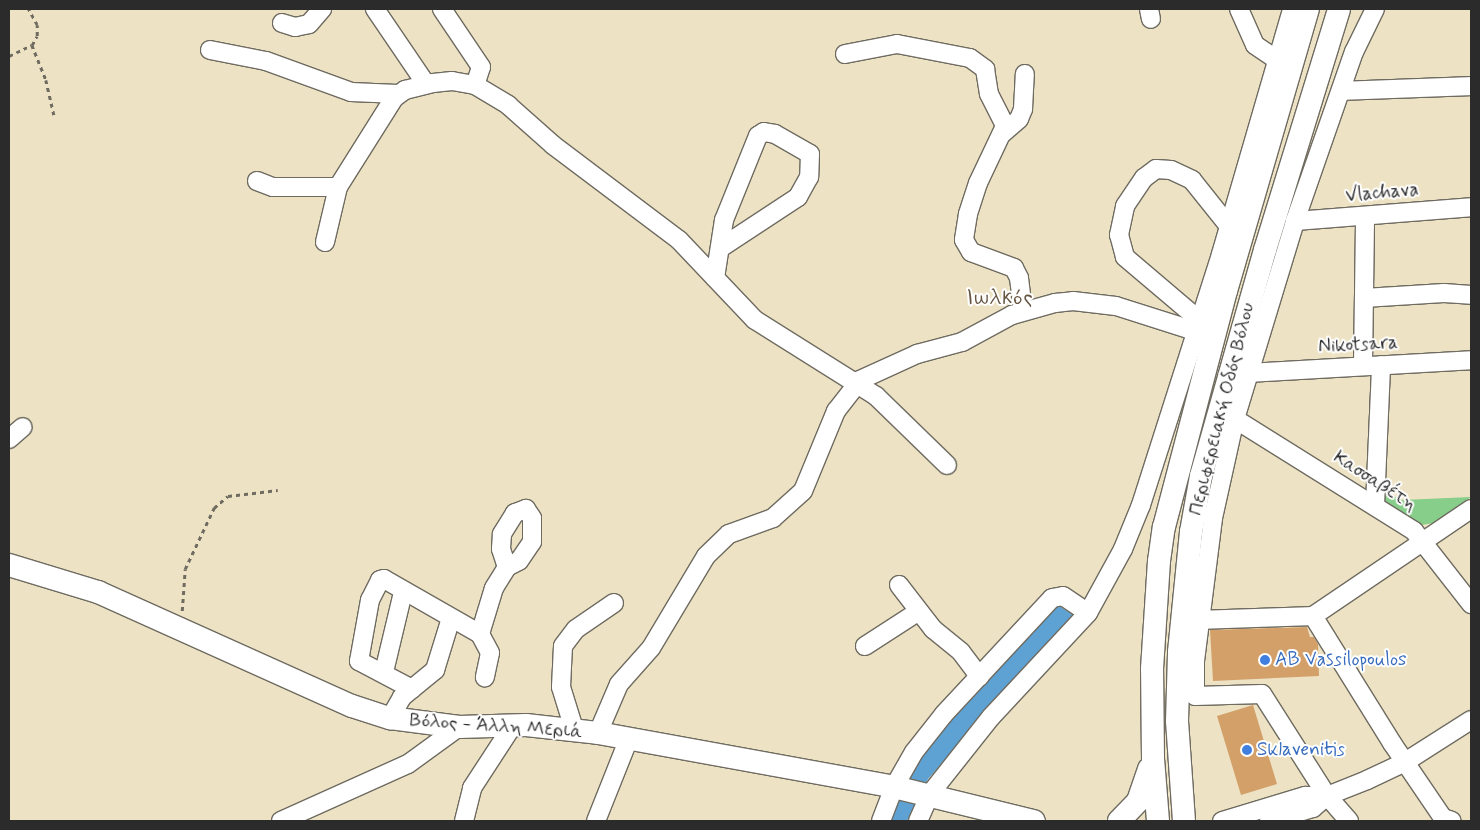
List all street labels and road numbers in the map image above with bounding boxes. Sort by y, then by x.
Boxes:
street label: Vlachava [1345,178,1419,208]
street label: Περιφερειακή Οδός Βόλου [1185,300,1259,518]
street label: Nikotsara [1318,332,1398,358]
street label: Κασσαβέτη [1329,446,1421,516]
street label: Βόλος - Άλλη Μεριά [409,709,583,743]

